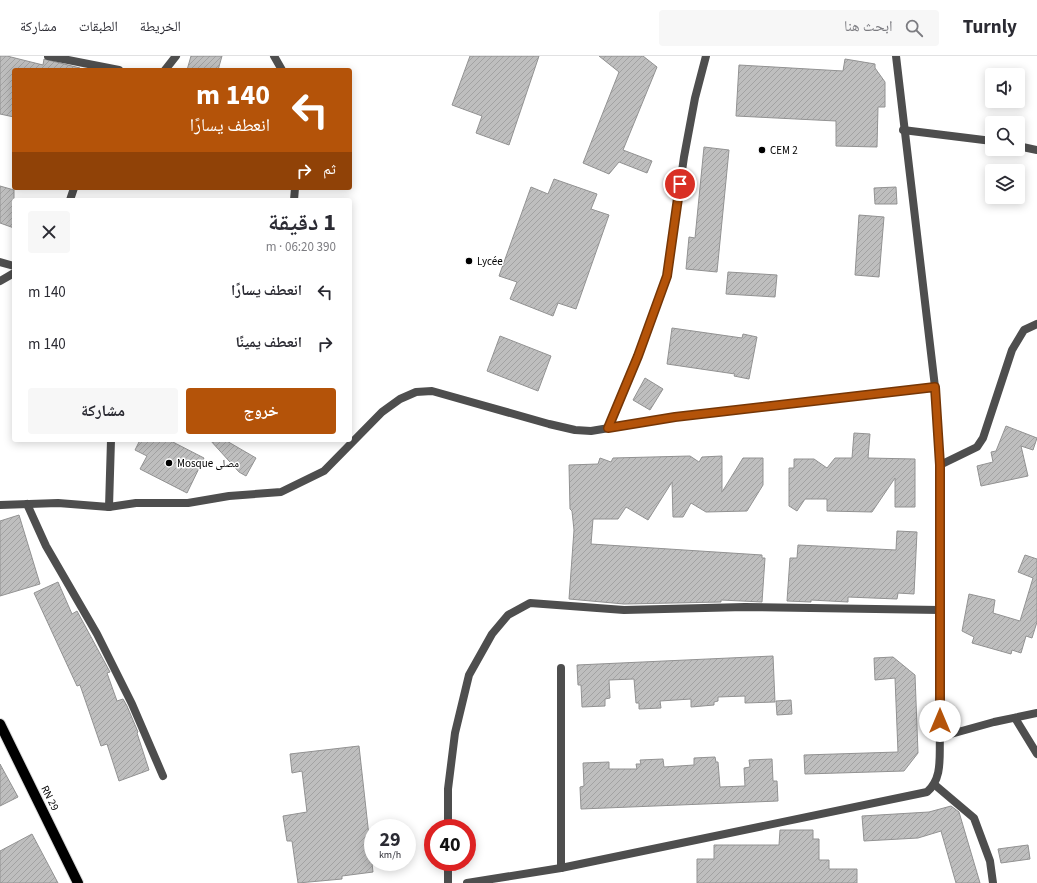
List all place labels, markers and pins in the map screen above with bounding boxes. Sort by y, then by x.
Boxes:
place label: CEM 2 [770,143,798,158]
marker: CEM 2 [757,145,767,155]
pin [663,167,697,201]
place label: Lycée [477,254,503,269]
marker: Lycée [464,256,474,266]
place label: Mosque مصلى [177,456,239,471]
marker: Mosque مصلى [164,458,174,468]

